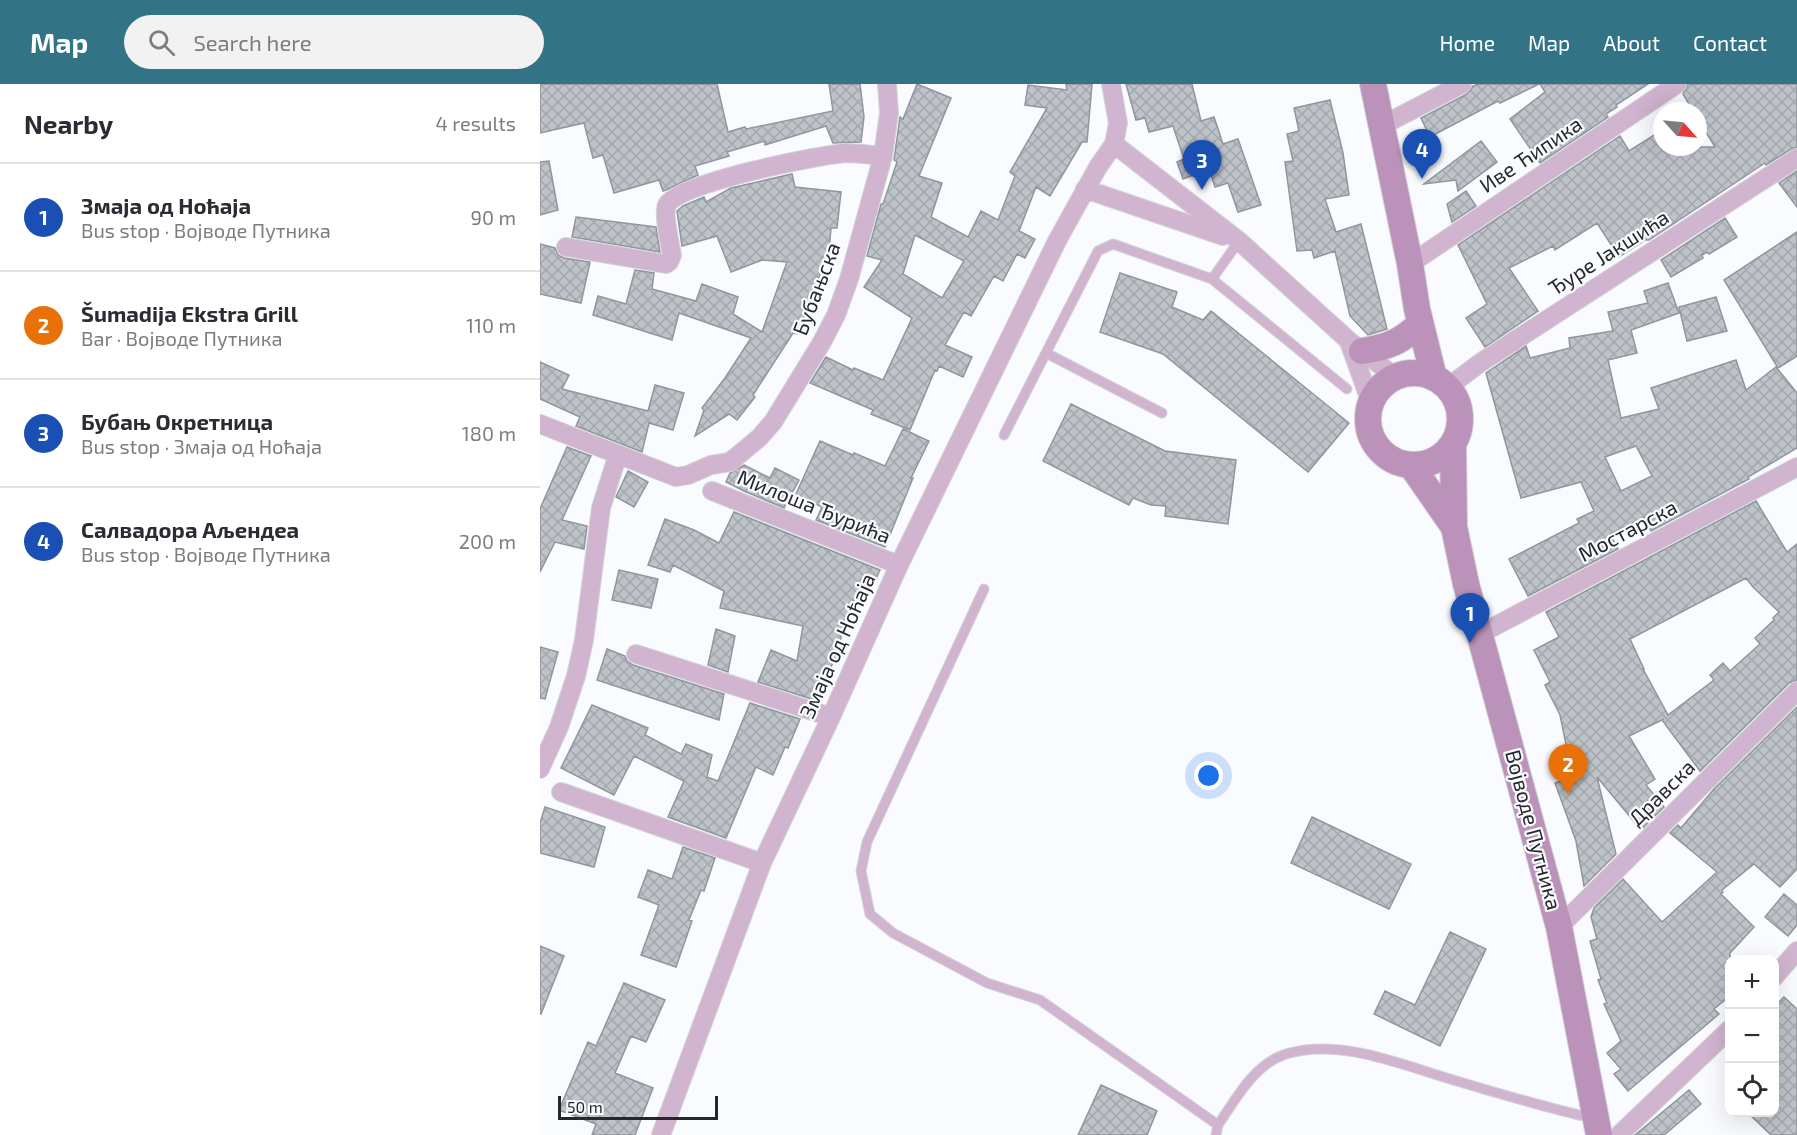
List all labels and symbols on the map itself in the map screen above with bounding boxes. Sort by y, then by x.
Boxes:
north arrow [1653,102,1707,156]
street label: Иве Ћипика [1474,110,1586,197]
pin: 4 [1402,130,1442,179]
pin: 3 [1182,141,1222,190]
street label: Ђуре Јакшића [1543,204,1674,301]
street label: Бубањска [786,238,846,339]
street label: Милоша Ђурића [734,463,895,549]
street label: Мостарска [1574,493,1681,566]
street label: Змаја од Ноћаја [794,569,881,722]
pin: 1 [1450,594,1490,643]
pin: 2 [1548,744,1588,794]
street label: Војводе Путника [1500,747,1568,913]
street label: Дравска [1623,754,1699,830]
your location [1194,761,1223,790]
scale bar [558,1093,718,1120]

